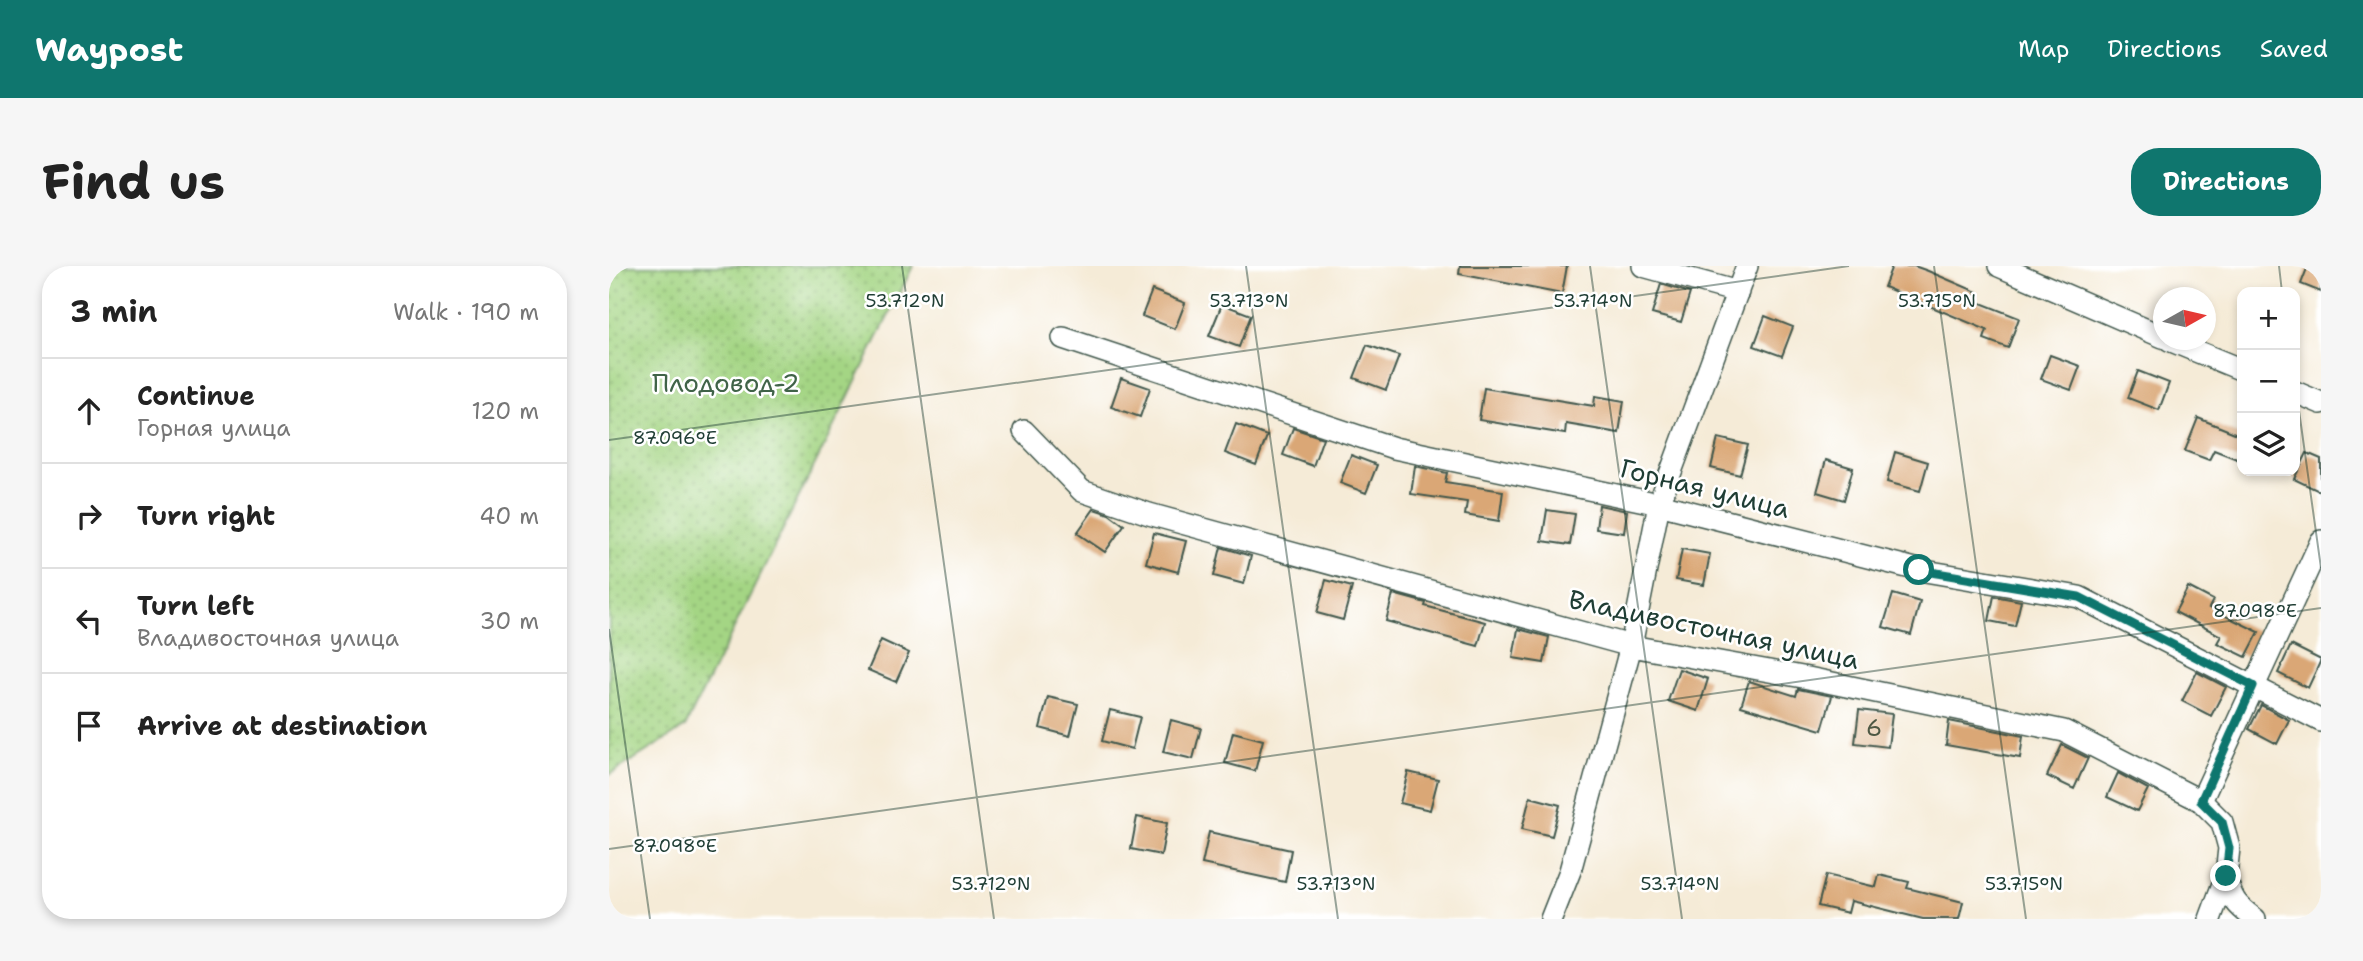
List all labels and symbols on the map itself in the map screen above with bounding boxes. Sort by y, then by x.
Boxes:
north arrow [2153,287,2216,350]
text: 53.712°N [865,289,945,313]
text: 53.713°N [1209,289,1289,313]
text: 53.714°N [1553,289,1633,313]
text: 53.715°N [1898,289,1976,313]
park label: Плодовод-2 [652,365,800,400]
text: 87.096°E [633,426,717,450]
street label: Горная улица [1617,450,1793,526]
route start [1903,554,1934,585]
street label: Владивосточная улица [1566,581,1862,677]
text: 87.098°E [2213,599,2297,623]
house number: 6 [1866,713,1882,743]
text: 87.098°E [633,834,717,858]
route end [2210,860,2241,891]
text: 53.712°N [951,872,1031,896]
text: 53.713°N [1296,872,1376,896]
text: 53.714°N [1640,872,1720,896]
text: 53.715°N [1985,872,2063,896]

